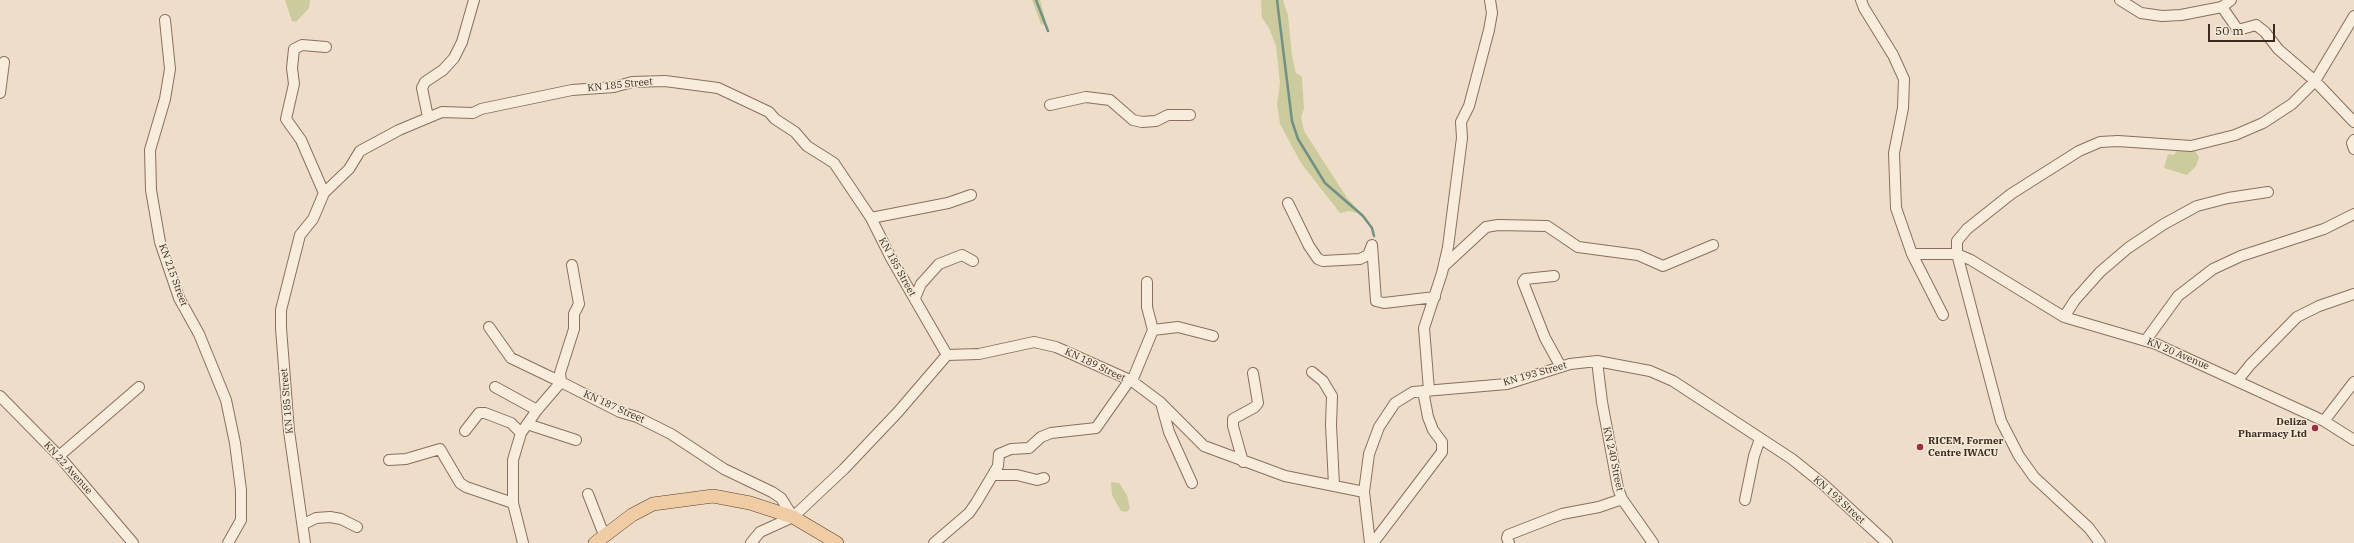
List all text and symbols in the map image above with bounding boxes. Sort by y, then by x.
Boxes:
scale bar [2210,16,2277,42]
text: 50 m [2215,23,2244,38]
street label: KN 185 Street [587,76,653,94]
street label: KN 185 Street [876,235,918,299]
street label: KN 215 Street [156,242,190,308]
street label: KN 20 Avenue [2145,335,2211,373]
street label: KN 189 Street [1063,346,1127,384]
street label: KN 193 Street [1502,359,1568,389]
street label: KN 185 Street [278,368,296,434]
street label: KN 187 Street [582,388,646,426]
place label: Deliza Pharmacy Ltd [2238,416,2307,440]
marker: Deliza Pharmacy Ltd [2310,423,2320,433]
street label: KN 240 Street [1600,426,1626,492]
place label: RICEM, Former Centre IWACU [1928,435,2003,458]
street label: KN 22 Avenue [41,439,95,497]
marker: RICEM, Former Centre IWACU [1915,442,1925,452]
street label: KN 193 Street [1811,474,1867,526]

